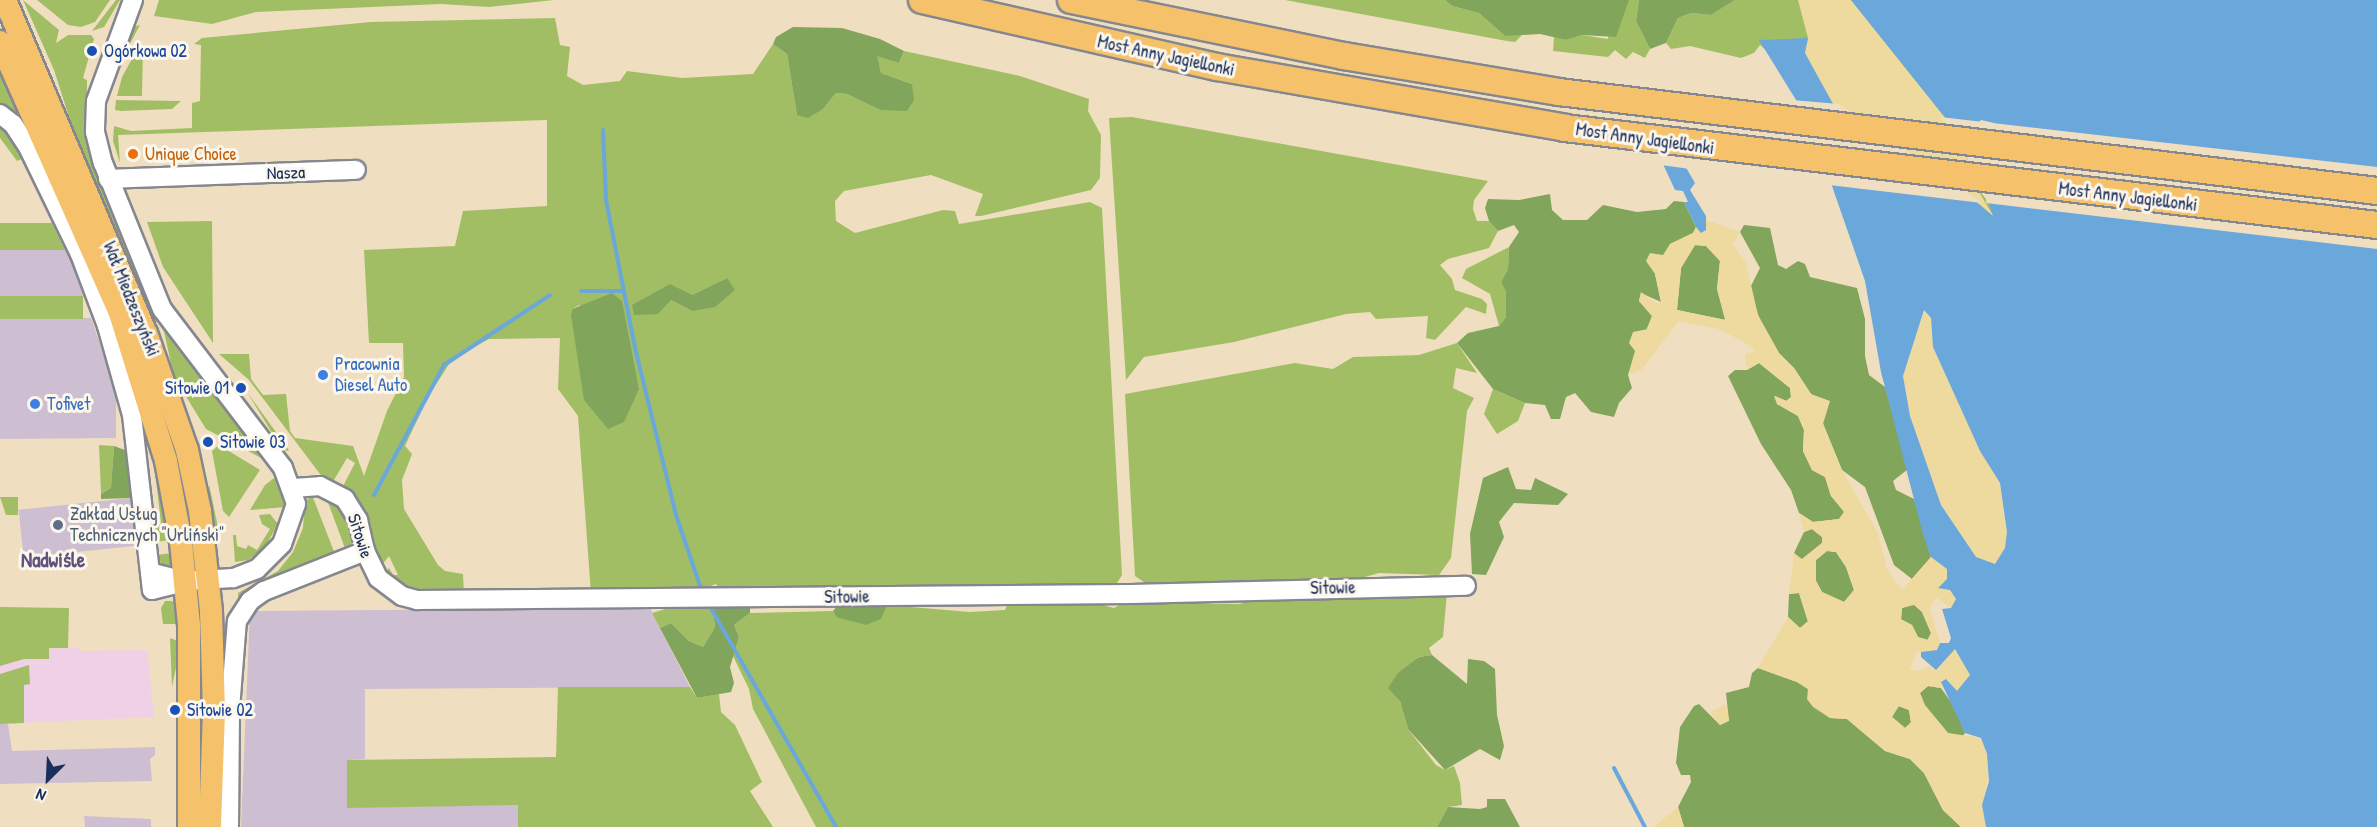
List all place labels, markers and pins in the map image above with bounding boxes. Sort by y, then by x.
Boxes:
place label: Ogórkowa 02 [104,40,187,62]
marker: Ogórkowa 02 [85,44,99,58]
place label: Unique Choice [145,143,237,165]
marker: Unique Choice [126,147,140,161]
place label: Pracownia Diesel Auto [335,354,407,397]
marker: Pracownia Diesel Auto [316,368,330,382]
place label: Sitowie 01 [165,377,229,399]
marker: Sitowie 01 [234,381,248,395]
place label: Tofivet [47,393,90,415]
marker: Tofivet [28,397,42,411]
place label: Sitowie 03 [220,431,286,453]
marker: Sitowie 03 [201,435,215,449]
place label: Zakład Usług Technicznych "Urliński" [70,504,225,546]
marker: Zakład Usług Technicznych "Urliński" [51,518,65,532]
place label: Sitowie 02 [187,699,253,721]
marker: Sitowie 02 [168,703,182,717]

